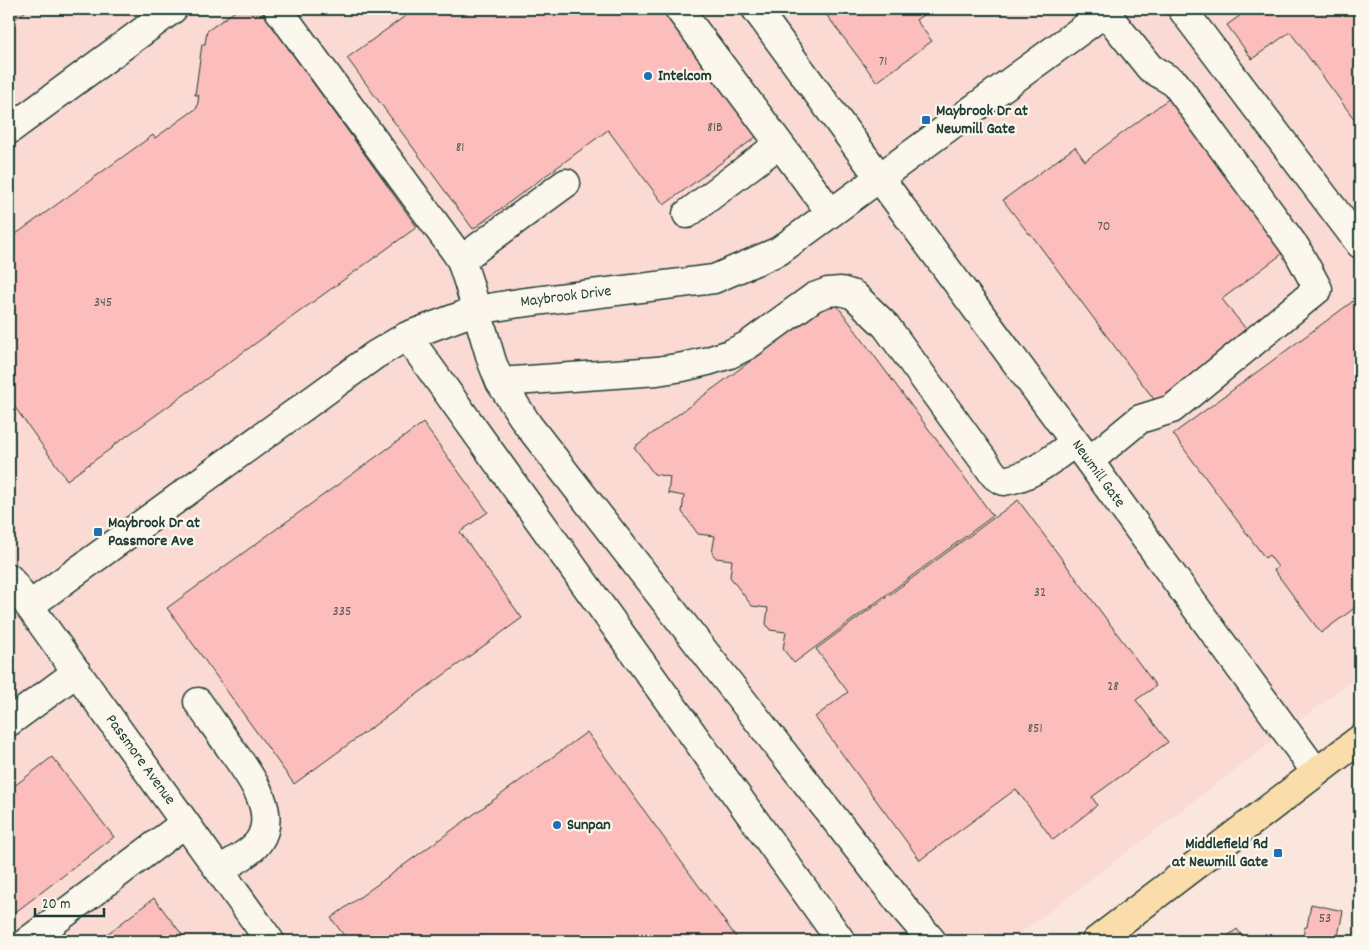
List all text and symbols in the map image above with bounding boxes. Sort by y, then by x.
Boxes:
house number: 71 [879,52,887,72]
place label: Intelcom [658,65,712,88]
marker: Intelcom [642,70,654,82]
place label: Maybrook Dr at Newmill Gate [936,100,1028,141]
marker: Maybrook Dr at Newmill Gate [920,114,932,126]
house number: 81B [707,118,723,138]
house number: 81 [456,138,464,158]
house number: 70 [1098,217,1111,237]
street label: Maybrook Drive [519,280,613,314]
house number: 345 [94,293,112,313]
street label: Newmill Gate [1065,435,1131,513]
place label: Maybrook Dr at Passmore Ave [108,512,200,553]
marker: Maybrook Dr at Passmore Ave [92,526,104,538]
house number: 32 [1034,583,1046,603]
house number: 335 [333,602,351,622]
house number: 28 [1107,677,1119,697]
street label: Passmore Avenue [99,710,181,810]
house number: 851 [1027,719,1043,739]
place label: Sunpan [567,814,611,837]
marker: Sunpan [551,819,563,831]
place label: Middlefield Rd at Newmill Gate [1172,833,1268,874]
marker: Middlefield Rd at Newmill Gate [1272,847,1284,859]
scale bar [35,885,104,917]
text: 20 m [42,894,70,916]
house number: 53 [1319,909,1331,929]

